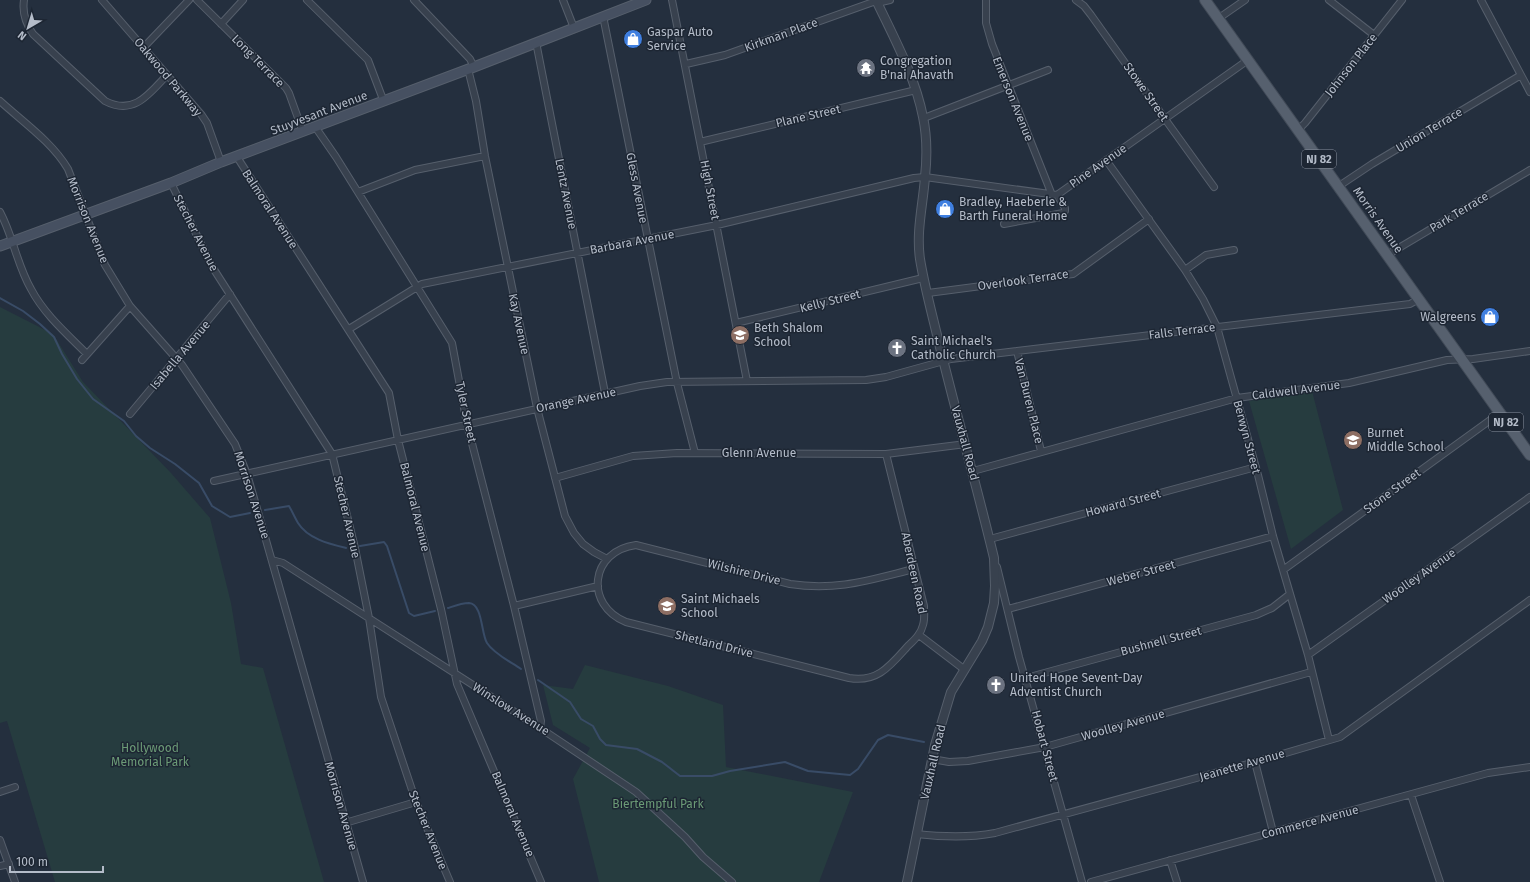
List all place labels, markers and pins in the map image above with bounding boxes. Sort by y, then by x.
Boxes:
place label: Gaspar Auto Service [647,25,713,53]
shop icon: Gaspar Auto Service [622,28,644,50]
place label: Congregation B'nai Ahavath [880,54,954,82]
temple icon: Congregation B'nai Ahavath [855,57,877,79]
place label: Bradley, Haeberle & Barth Funeral Home [959,195,1067,223]
shop icon: Bradley, Haeberle & Barth Funeral Home [934,198,956,220]
shop icon: Walgreens [1479,306,1501,328]
place label: Walgreens [1420,310,1476,324]
place label: Beth Shalom School [754,321,823,349]
school or university icon: Beth Shalom School [729,324,751,346]
place label: Saint Michael's Catholic Church [911,334,996,362]
church icon: Saint Michael's Catholic Church [886,337,908,359]
place label: Burnet Middle School [1367,426,1445,454]
school or university icon: Burnet Middle School [1342,429,1364,451]
place label: Saint Michaels School [681,592,760,620]
school or university icon: Saint Michaels School [656,595,678,617]
place label: United Hope Sevent-Day Adventist Church [1010,671,1143,699]
church icon: United Hope Sevent-Day Adventist Church [985,674,1007,696]

